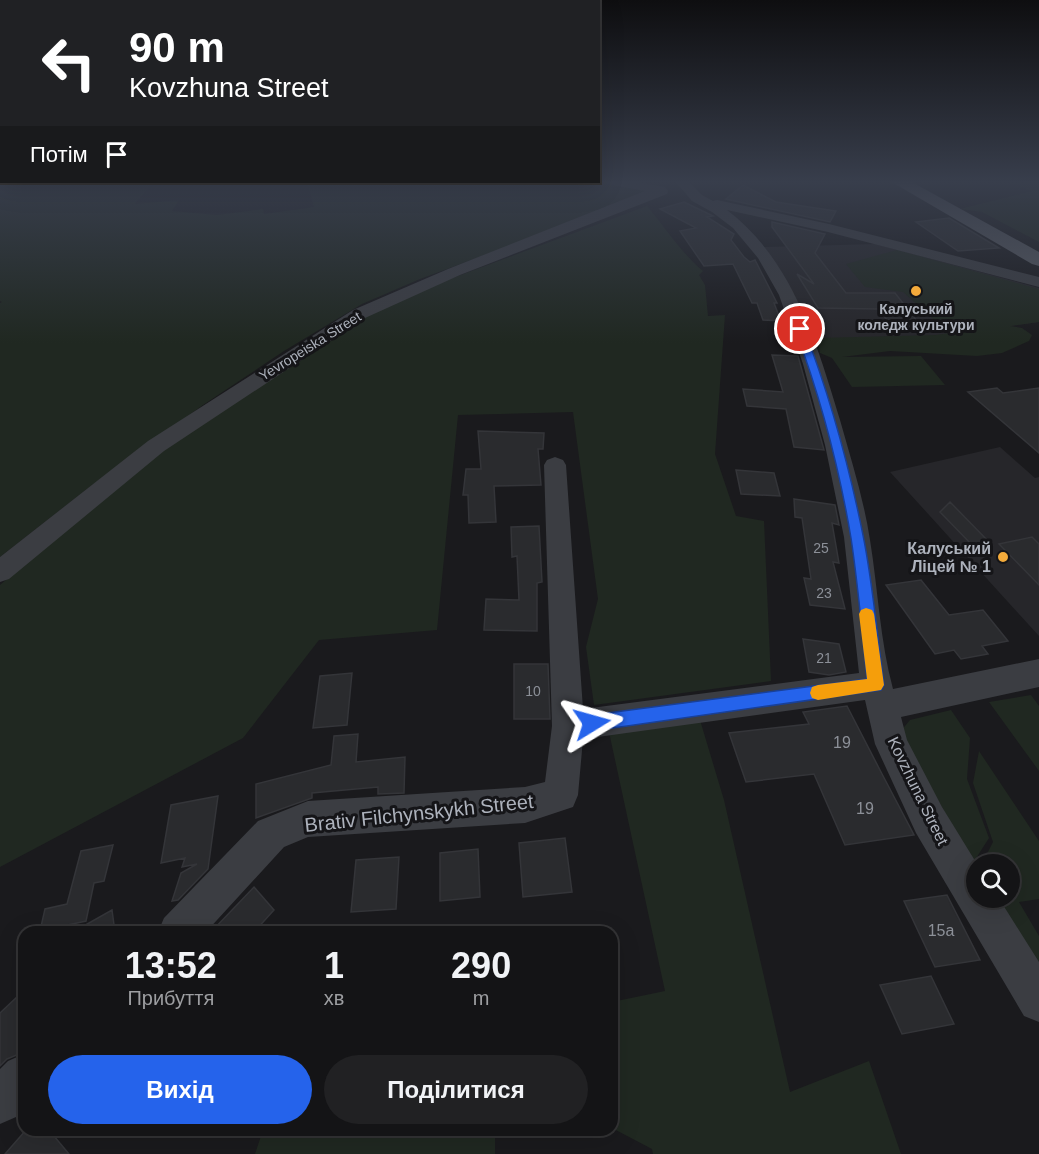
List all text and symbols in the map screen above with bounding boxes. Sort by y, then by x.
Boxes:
icon: left [30,24,108,102]
text: 90 m [129,24,225,71]
text: Kovzhuna Street [129,73,329,103]
icon: arrive [100,138,133,171]
text: Потім [30,142,88,167]
marker: Калуський коледж культури [909,284,923,298]
place label: Калуський коледж культури [857,301,975,333]
pin [774,303,825,354]
street label: Yevropeiska Street [256,308,364,384]
icon: arrive [783,312,816,345]
house number: 25 [813,540,829,556]
place label: Калуський Ліцей № 1 [907,540,991,575]
marker: Калуський Ліцей № 1 [996,550,1010,564]
house number: 23 [816,585,832,601]
house number: 21 [816,650,832,666]
house number: 10 [525,683,541,699]
position arrow [560,691,624,755]
house number: 19 [833,734,851,751]
street label: Kovzhuna Street [884,734,952,848]
street label: Brativ Filchynskykh Street [303,790,535,836]
house number: 19 [856,800,874,817]
map controls [966,854,1020,908]
button: search [966,854,1020,908]
house number: 15а [928,922,954,939]
text: 13:52 [125,945,217,986]
text: 1 [324,945,344,986]
text: 290 [451,945,511,986]
text: Прибуття [127,987,214,1009]
text: хв [324,987,344,1009]
text: m [473,987,489,1009]
button: Вихід [48,1055,312,1124]
button: Поділитися [324,1055,588,1124]

